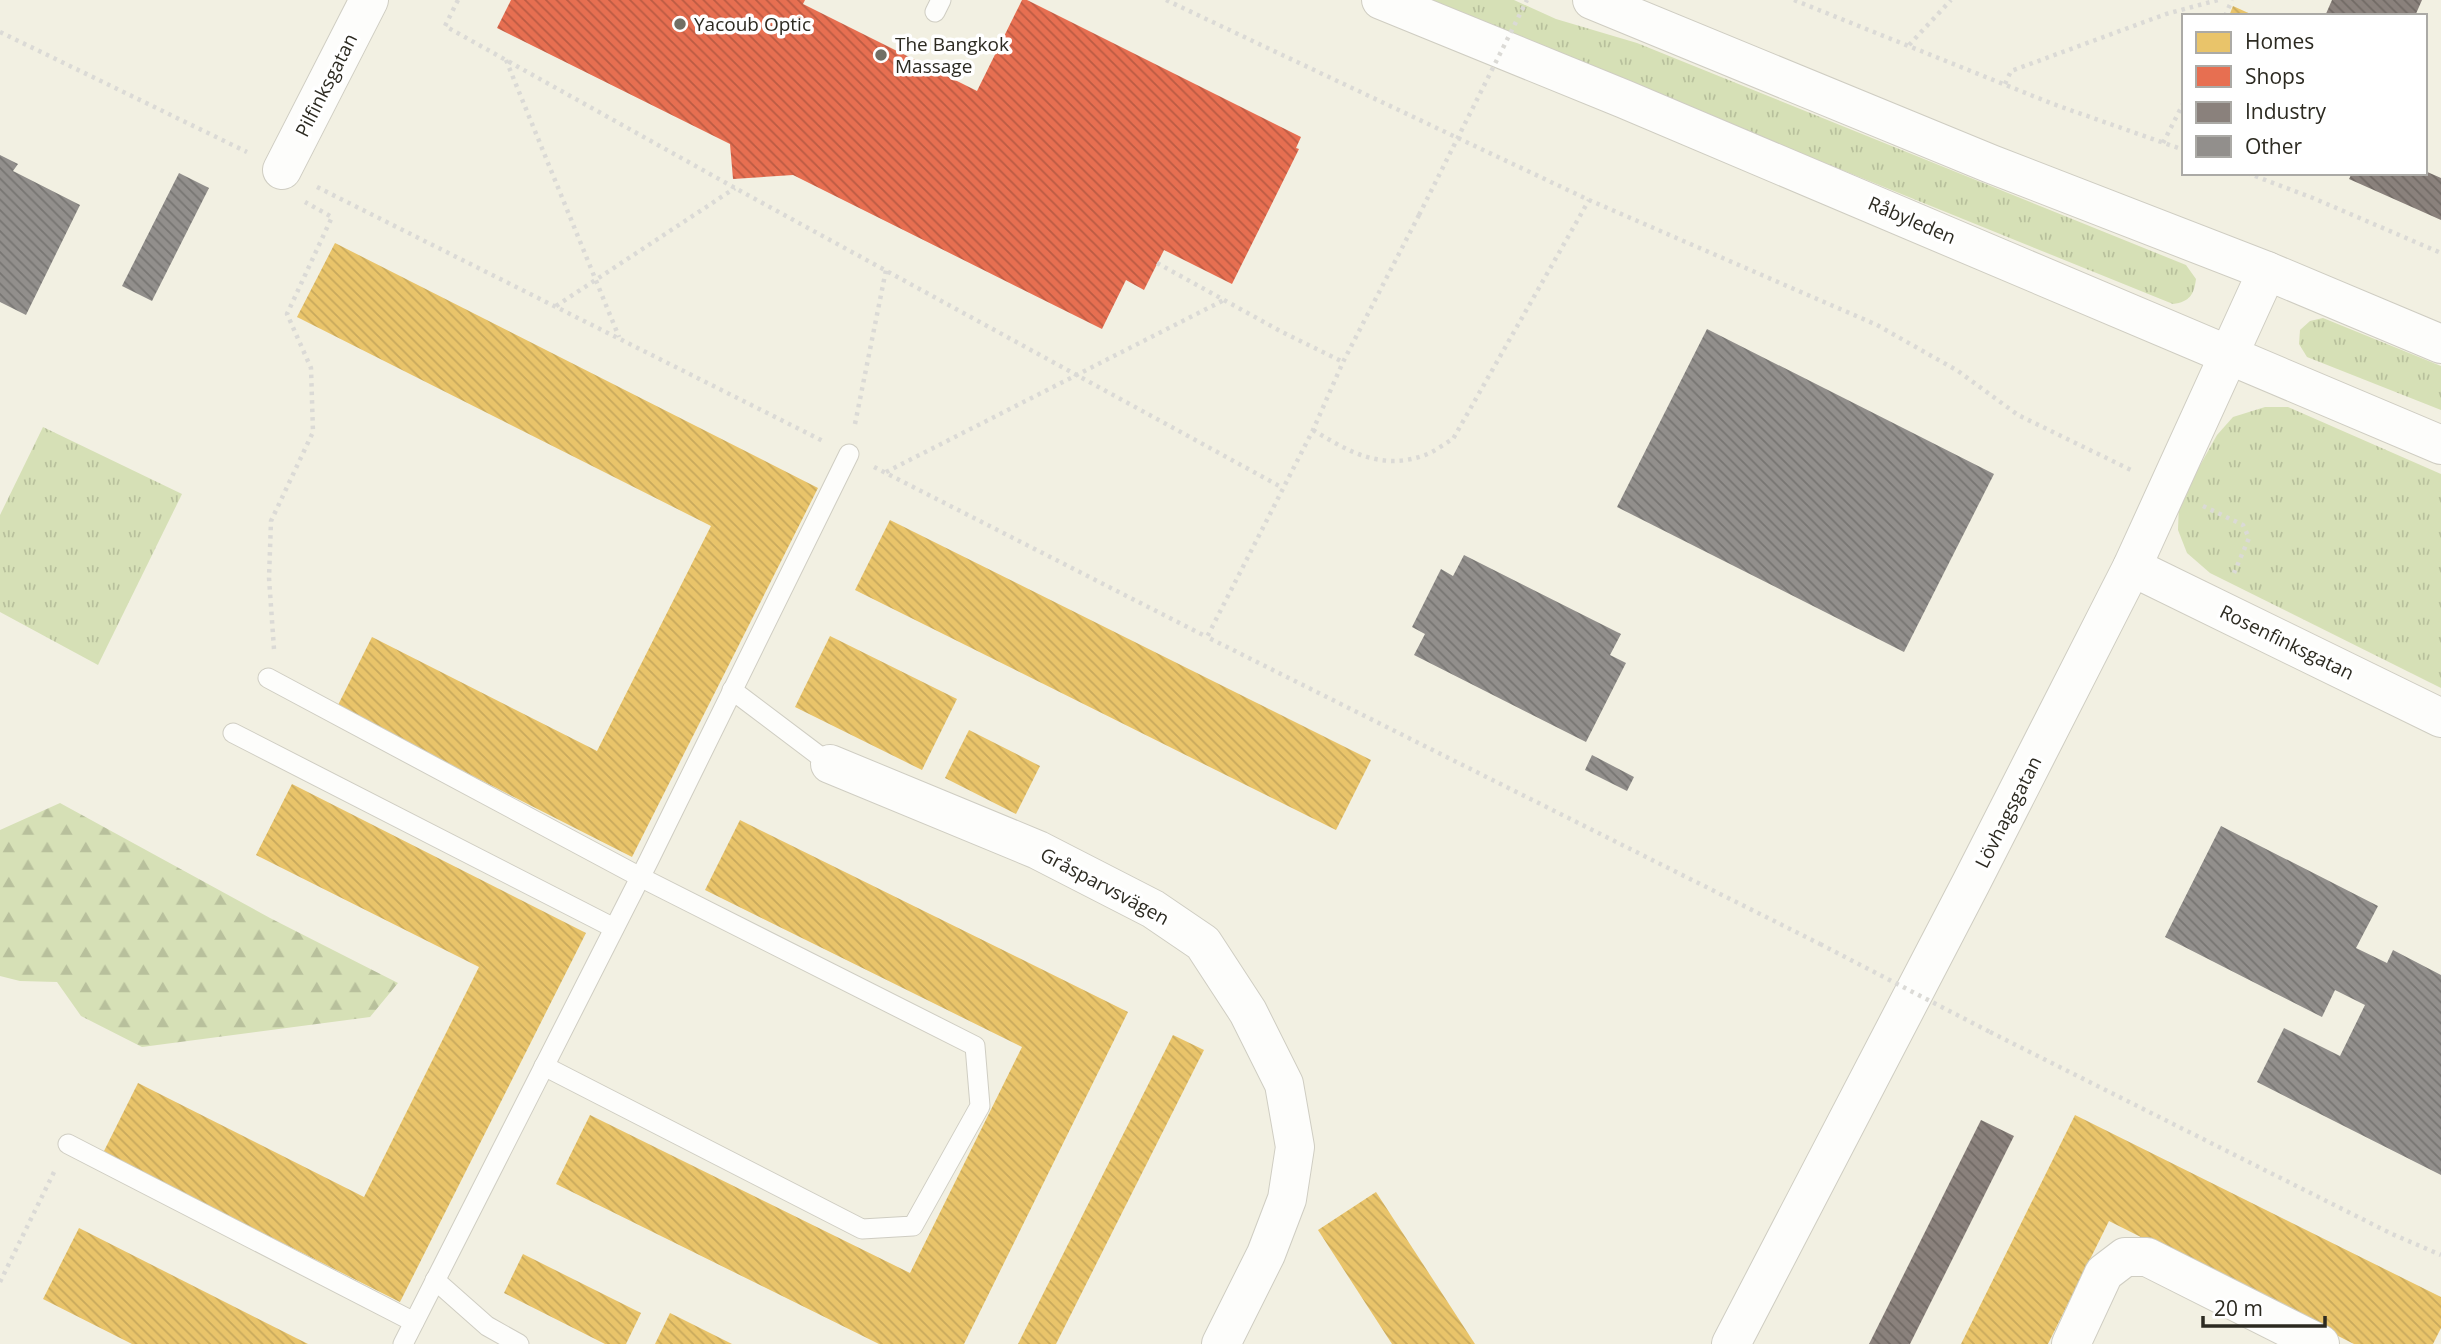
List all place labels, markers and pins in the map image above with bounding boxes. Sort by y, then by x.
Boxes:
place label: Yacoub Optic [694,11,811,37]
marker: Yacoub Optic [672,16,688,32]
place label: The Bangkok Massage [895,31,1009,79]
marker: The Bangkok Massage [873,47,889,63]

